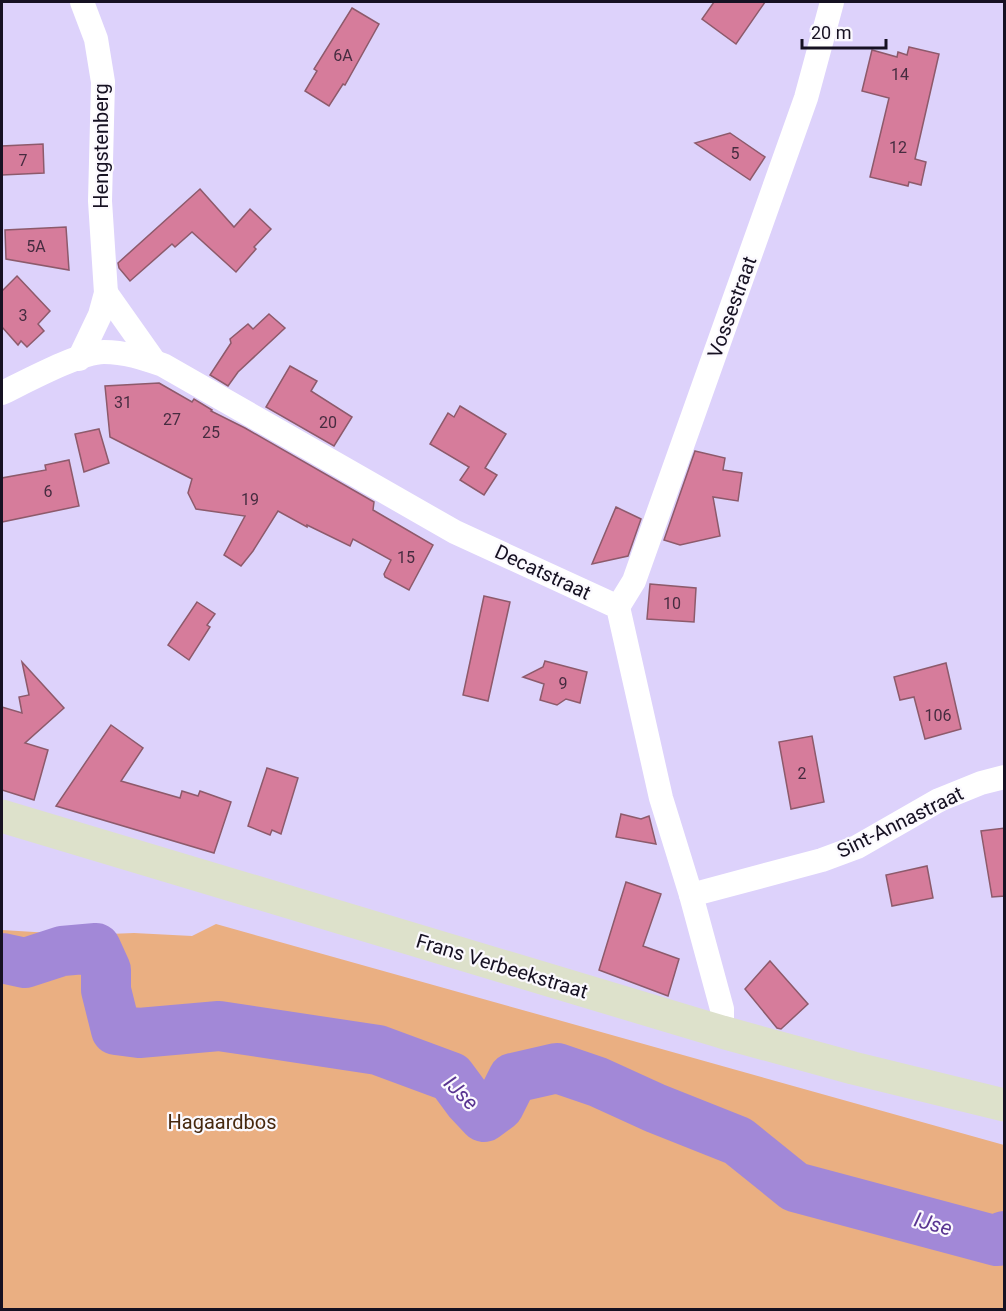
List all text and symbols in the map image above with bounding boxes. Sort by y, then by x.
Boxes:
scale bar [802,12,886,50]
text: 20 m [811,22,851,43]
house number: 6A [333,46,353,65]
house number: 14 [891,65,909,84]
street label: Hengstenberg [89,83,113,209]
house number: 12 [889,138,907,157]
house number: 5 [731,144,740,163]
house number: 7 [19,151,28,170]
house number: 5A [26,237,46,256]
street label: Vossestraat [703,253,761,361]
house number: 3 [19,306,28,325]
house number: 31 [114,393,132,412]
house number: 27 [163,410,181,429]
house number: 20 [319,413,337,432]
house number: 25 [202,423,220,442]
house number: 6 [44,482,53,501]
house number: 19 [241,490,259,509]
street label: Decatstraat [491,539,595,605]
house number: 15 [397,548,415,567]
house number: 10 [663,594,681,613]
house number: 9 [559,674,568,693]
house number: 106 [925,706,951,725]
house number: 2 [798,764,807,783]
street label: Sint-Annastraat [833,781,967,863]
street label: Frans Verbeekstraat [413,928,591,1004]
water label: IJse [439,1071,483,1115]
park label: Hagaardbos [168,1110,276,1134]
water label: IJse [911,1207,955,1241]

